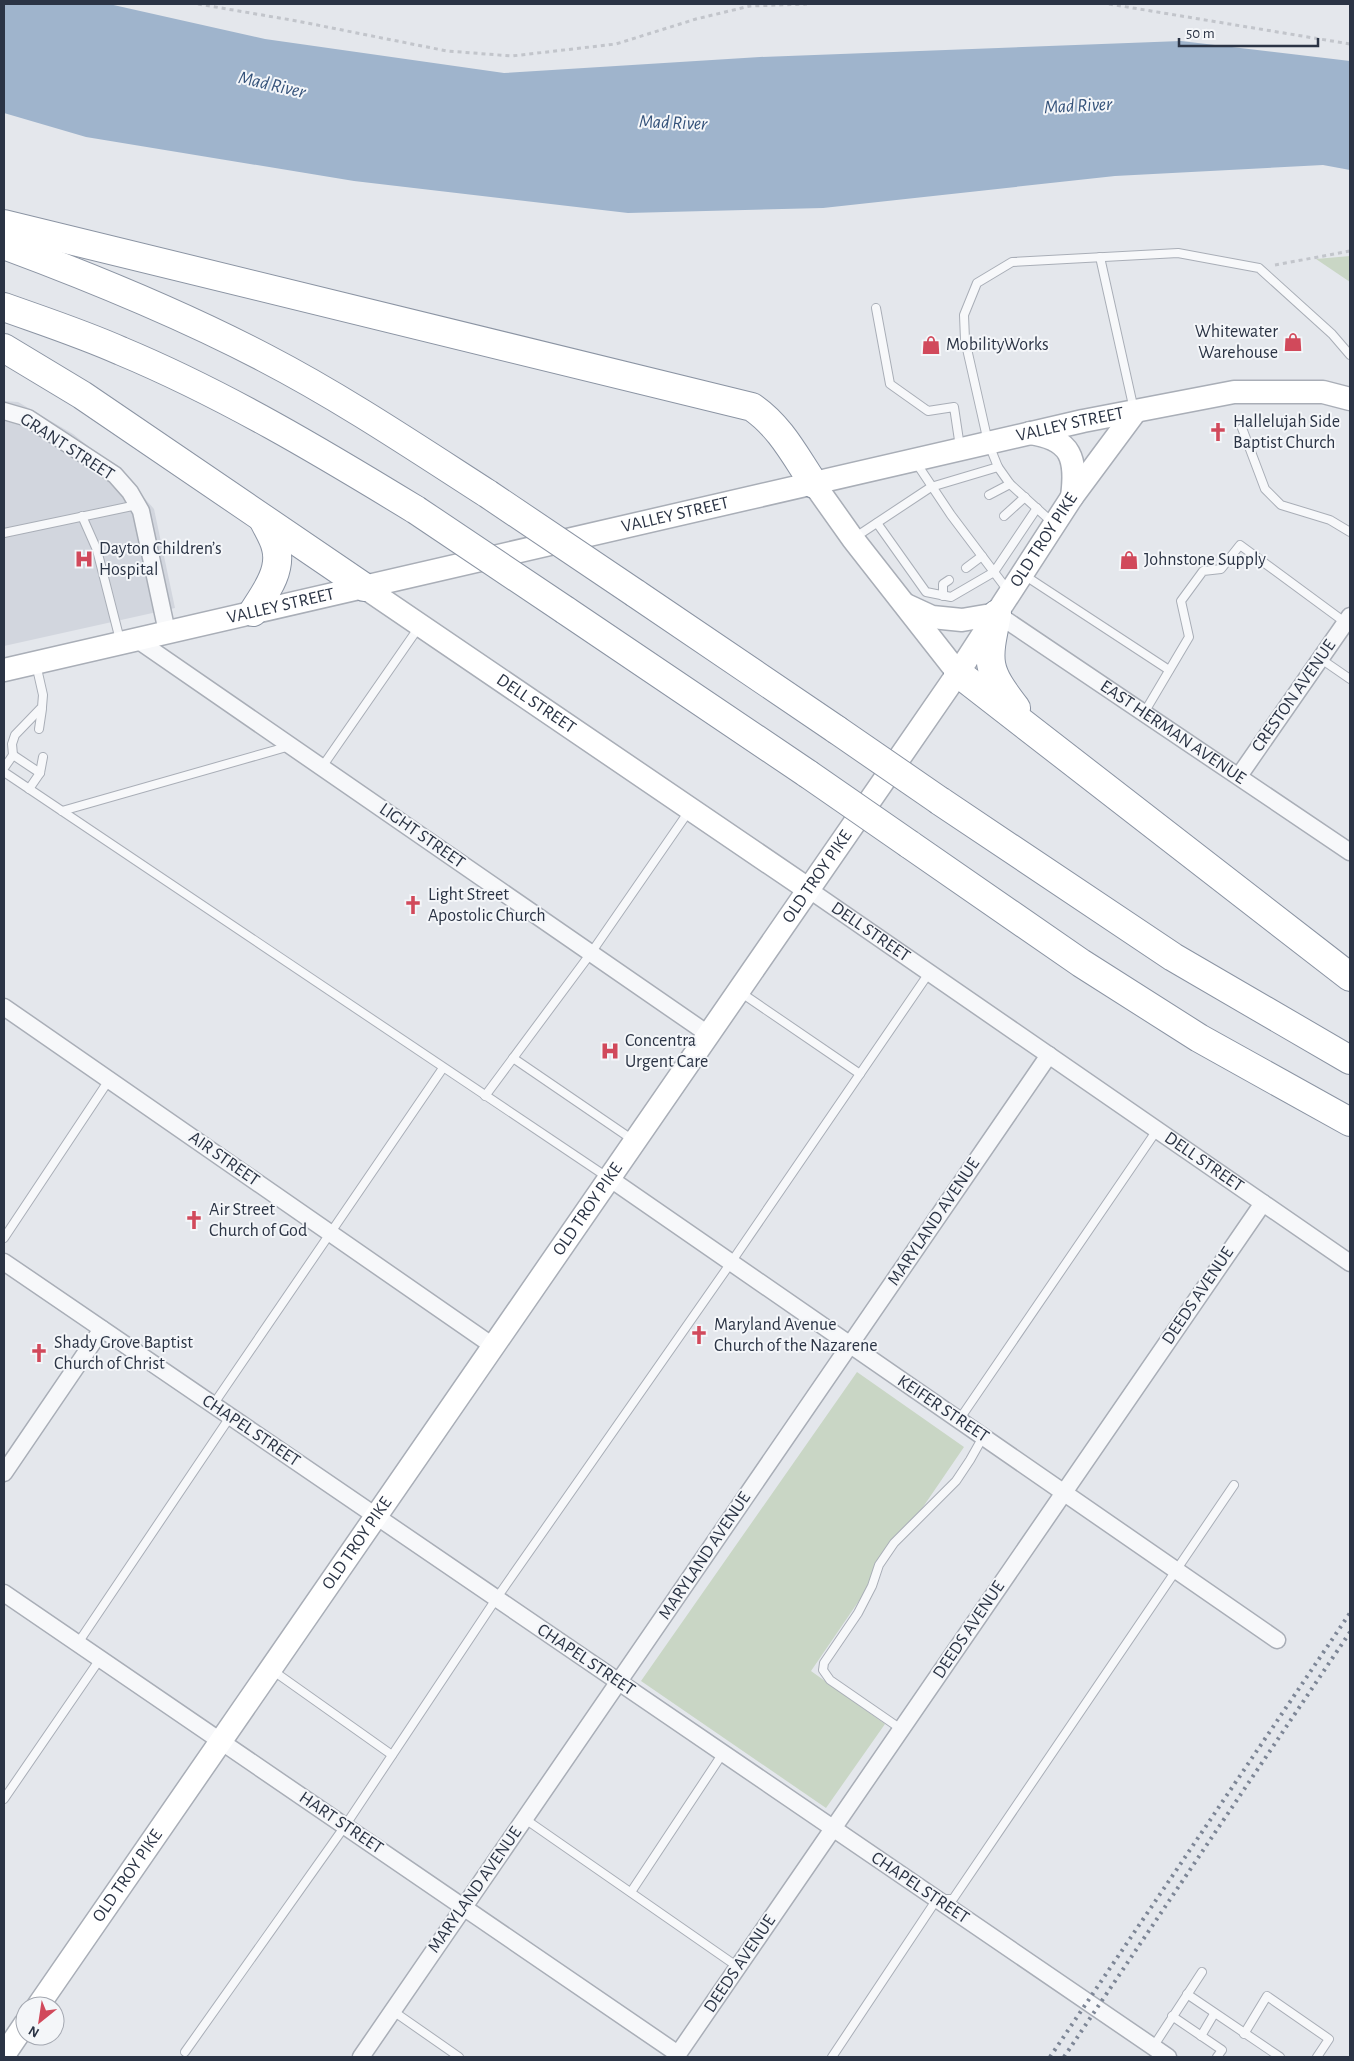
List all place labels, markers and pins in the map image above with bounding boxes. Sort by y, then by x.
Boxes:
place label: Whitewater Warehouse [1195,323,1278,362]
shop icon: Whitewater Warehouse [1282,331,1304,353]
shop icon: MobilityWorks [920,334,942,356]
place label: MobilityWorks [946,336,1049,354]
place label: Hallelujah Side Baptist Church [1233,413,1340,452]
church icon: Hallelujah Side Baptist Church [1207,421,1229,443]
place label: Dayton Children’s Hospital [99,540,222,579]
hospital icon: Dayton Children’s Hospital [73,548,95,570]
shop icon: Johnstone Supply [1118,549,1140,571]
place label: Johnstone Supply [1144,551,1266,569]
place label: Light Street Apostolic Church [428,886,546,925]
church icon: Light Street Apostolic Church [402,894,424,916]
place label: Concentra Urgent Care [625,1032,708,1071]
hospital icon: Concentra Urgent Care [599,1040,621,1062]
place label: Air Street Church of God [209,1201,307,1240]
church icon: Air Street Church of God [183,1209,205,1231]
place label: Maryland Avenue Church of the Nazarene [714,1316,878,1355]
church icon: Maryland Avenue Church of the Nazarene [688,1324,710,1346]
place label: Shady Grove Baptist Church of Christ [54,1334,193,1373]
church icon: Shady Grove Baptist Church of Christ [28,1342,50,1364]

